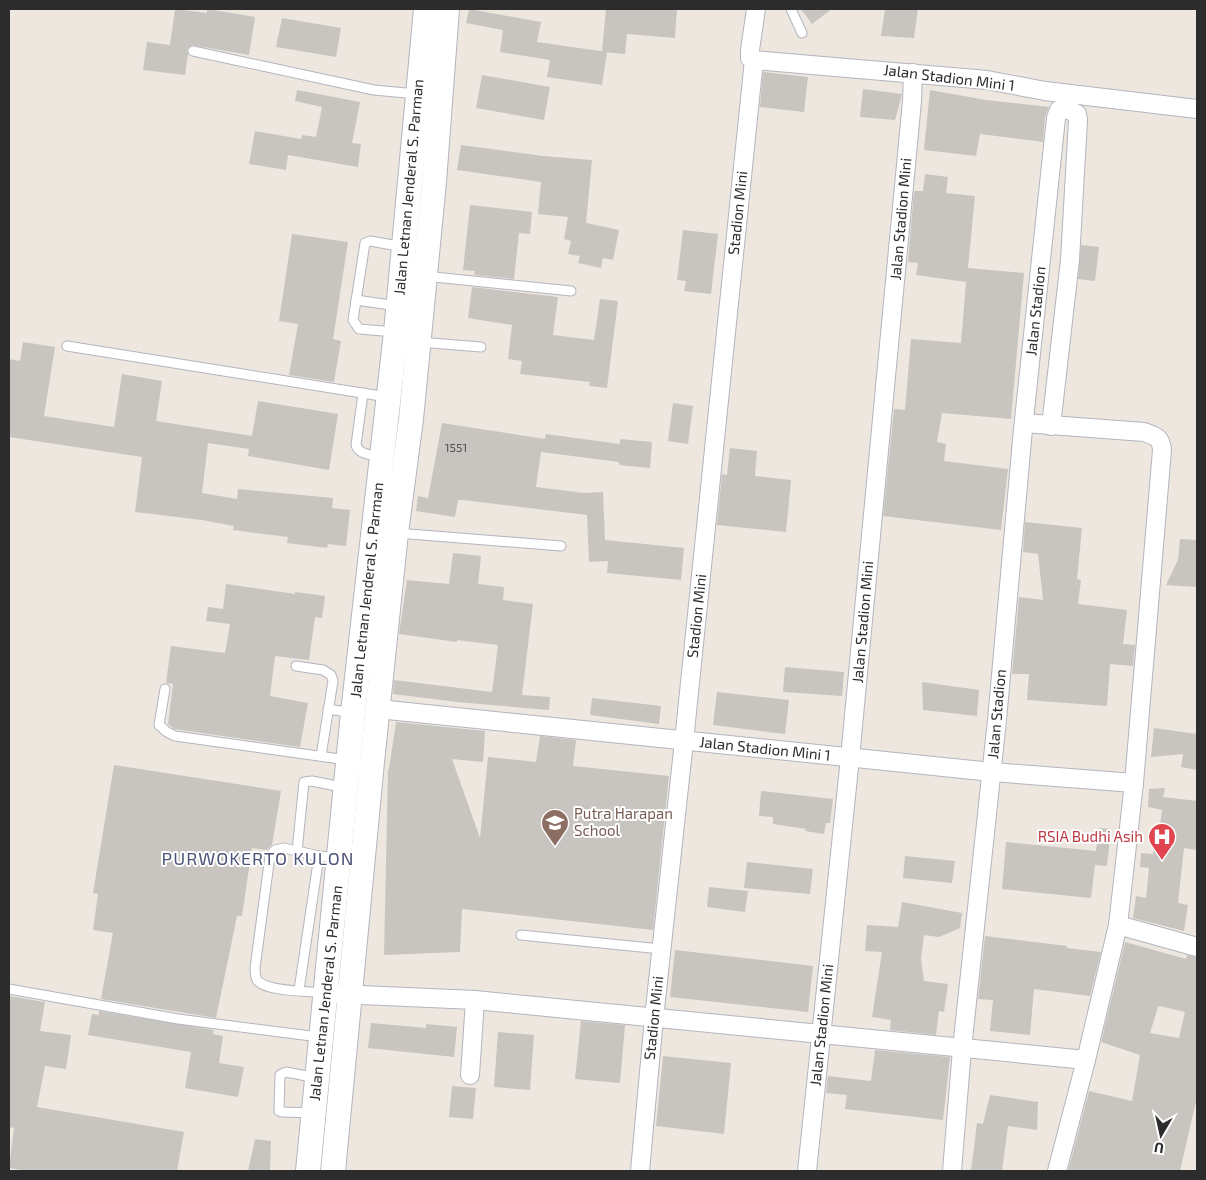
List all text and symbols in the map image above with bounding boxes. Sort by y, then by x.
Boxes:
street label: Jalan Stadion Mini 1 [883,60,1016,94]
street label: Jalan Letnan Jenderal S. Parman [390,78,426,296]
street label: Jalan Stadion Mini [886,157,914,281]
street label: Stadion Mini [724,170,750,256]
street label: Jalan Stadion [1021,265,1049,357]
house number: 1551 [445,440,467,454]
street label: Jalan Letnan Jenderal S. Parman [346,481,386,699]
street label: Jalan Stadion Mini [848,560,876,684]
street label: Stadion Mini [683,573,709,659]
street label: Jalan Stadion [983,668,1009,759]
street label: Jalan Stadion Mini 1 [699,732,832,764]
place label: Putra Harapan School [574,804,673,839]
school or university icon: Putra Harapan School [540,808,570,847]
hospital icon: RSIA Budhi Asih [1147,822,1177,861]
place label: RSIA Budhi Asih [1038,827,1143,845]
district label: PURWOKERTO KULON [162,847,354,869]
street label: Jalan Letnan Jenderal S. Parman [305,884,345,1102]
street label: Jalan Stadion Mini [806,963,836,1087]
street label: Stadion Mini [640,975,666,1061]
north arrow [1136,1110,1186,1160]
text: U [1153,1139,1165,1157]

